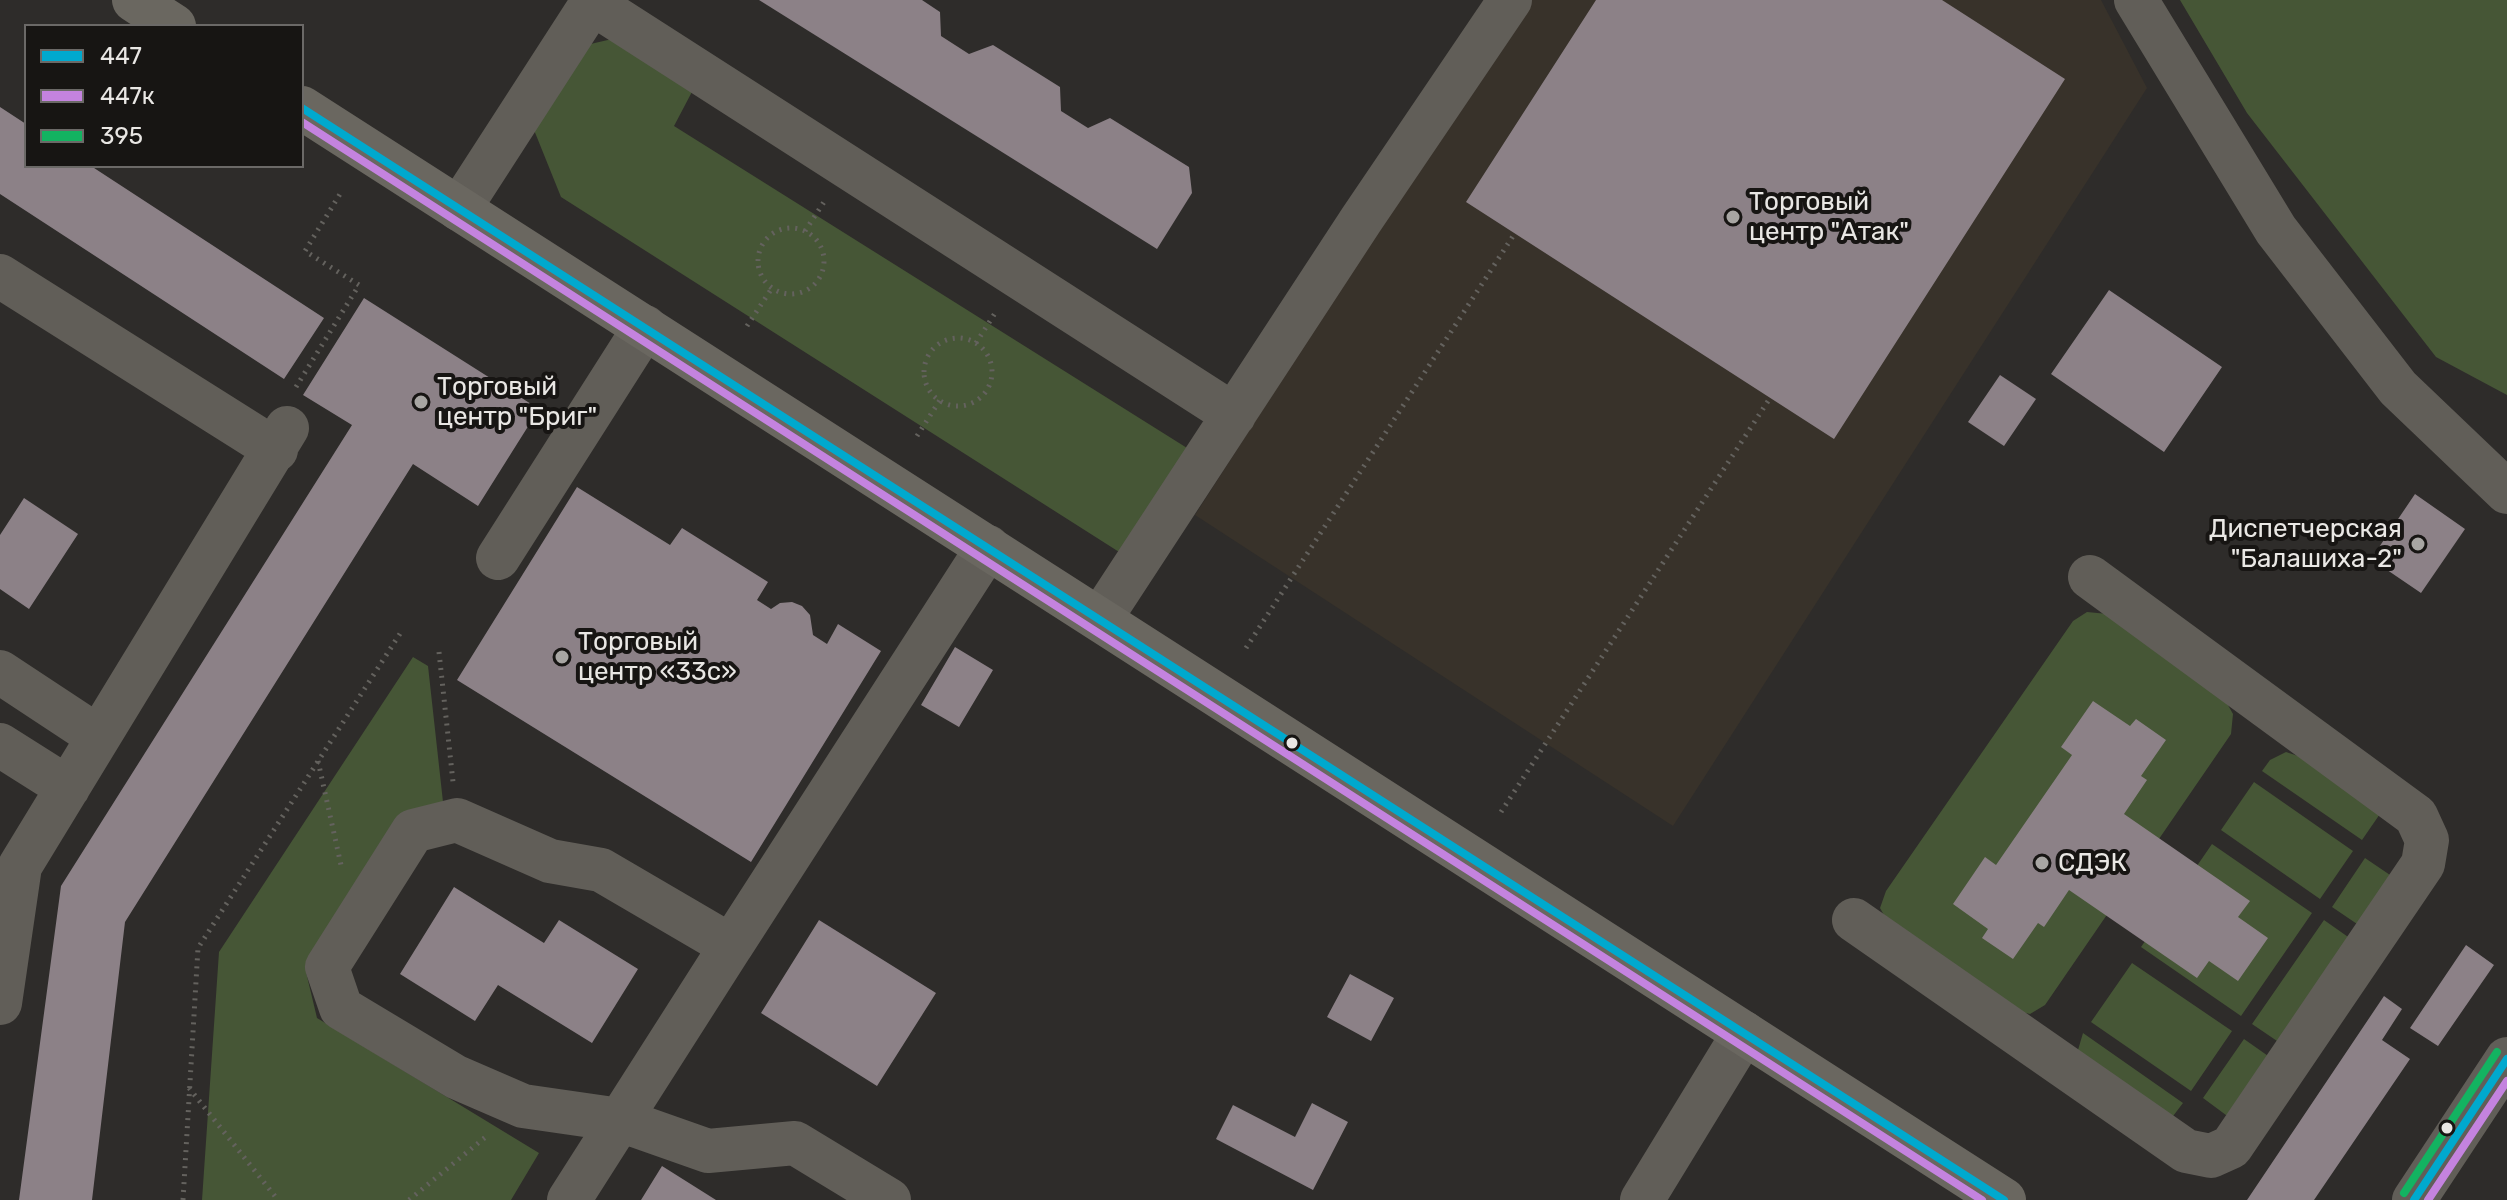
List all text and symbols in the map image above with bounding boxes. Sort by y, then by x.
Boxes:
legend [24,24,304,168]
text: 447 [100,42,142,70]
text: 447к [100,82,155,110]
text: 395 [100,122,143,150]
place label: Торговый центр "Атак" [1749,186,1909,248]
marker: Торговый центр "Атак" [1724,208,1742,226]
place label: Торговый центр "Бриг" [437,371,597,432]
marker: Торговый центр "Бриг" [412,393,430,411]
place label: Диспетчерская "Балашиха-2" [2209,513,2402,574]
marker: Диспетчерская "Балашиха-2" [2409,535,2427,553]
place label: Торговый центр «33с» [578,626,737,688]
marker: Торговый центр «33с» [553,648,571,666]
unlabelled marker [1284,735,1300,751]
place label: СДЭК [2058,847,2127,879]
marker: СДЭК [2033,854,2051,872]
unlabelled marker [2439,1120,2455,1136]

